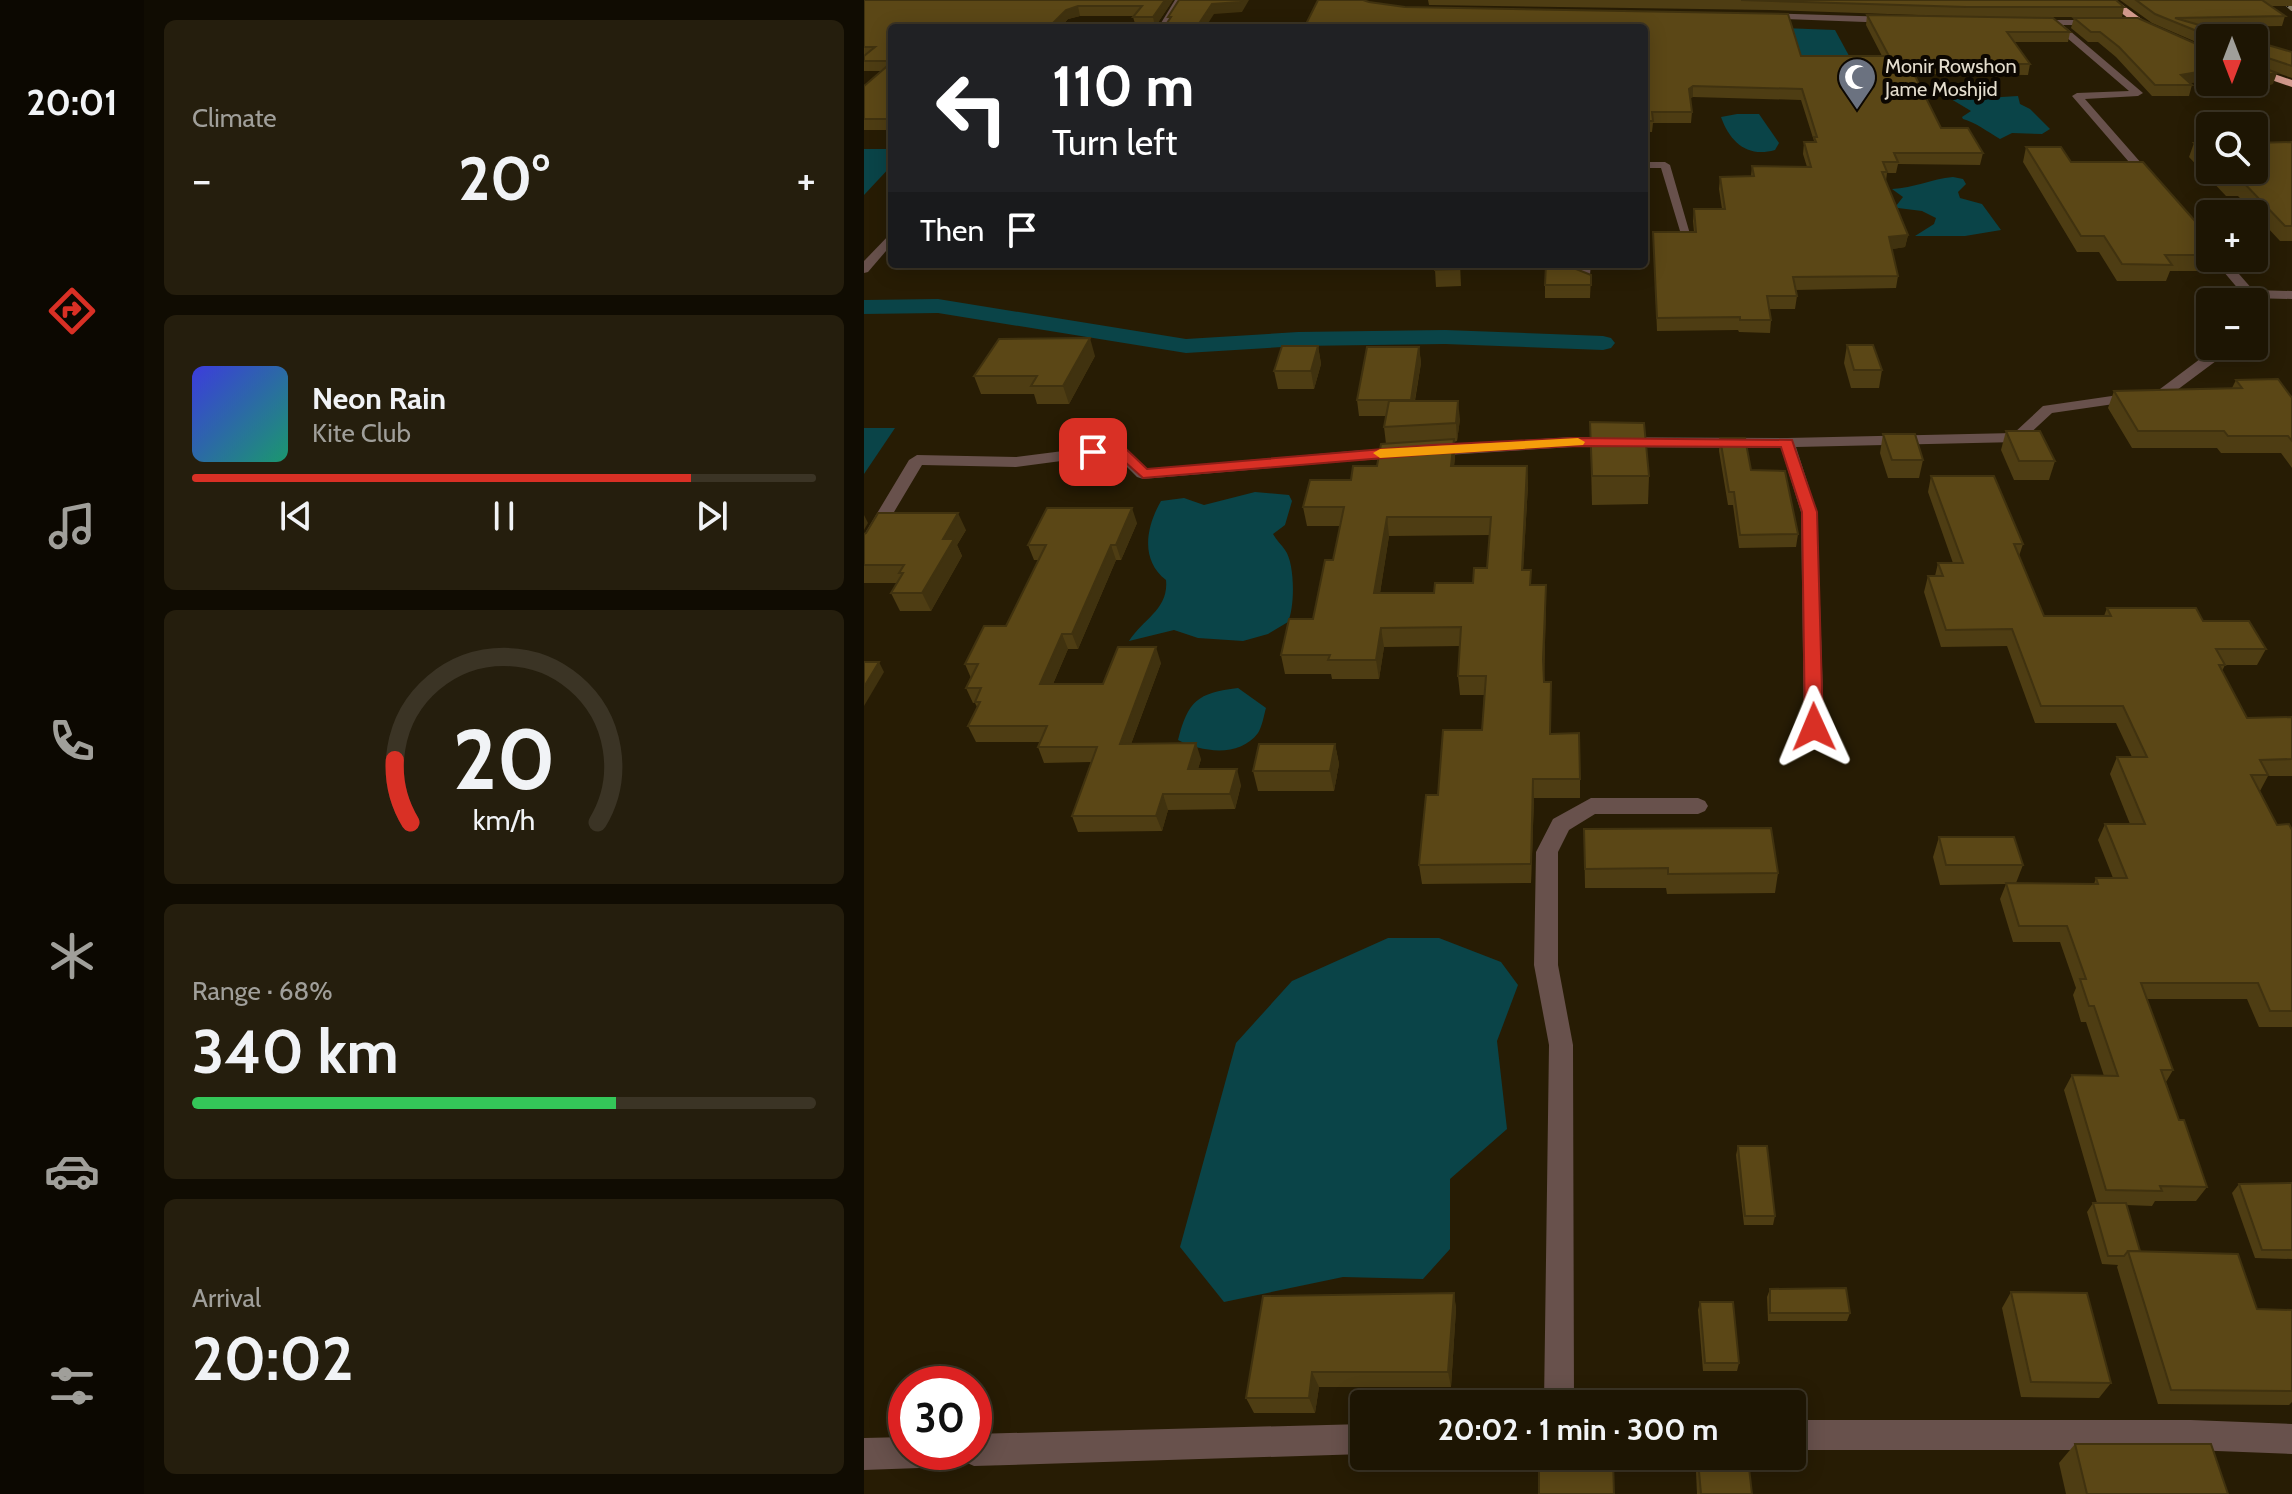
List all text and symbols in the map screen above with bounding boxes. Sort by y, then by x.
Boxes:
north arrow [2196,24,2268,96]
map controls [2196,24,2268,360]
text: 110 m [1052,52,1194,120]
place label: Monir Rowshon Jame Moshjid [1884,54,2017,101]
icon: left [920,56,1024,160]
mosque icon: Monir Rowshon Jame Moshjid [1836,56,1878,111]
text: 20:01 [26,80,118,124]
text: Climate [192,102,277,134]
button: search [2196,112,2268,184]
text: Turn left [1052,120,1177,164]
text: 20° [458,142,550,215]
text: − [192,153,211,206]
text: + [797,153,816,206]
button: + [2196,200,2268,272]
icon: arrive [1000,208,1044,252]
text: Then [920,212,984,249]
icon: directions [44,283,100,339]
button: − [2196,288,2268,360]
text: Neon Rain [312,380,446,417]
text: Kite Club [312,417,411,449]
pin [1059,418,1127,486]
icon: arrive [1071,430,1115,474]
icon: previous [274,494,318,538]
icon: pause [482,494,526,538]
icon: next [690,494,734,538]
icon: music [44,498,100,554]
position arrow [1772,685,1856,769]
text: 20 [453,709,555,810]
icon: phone [44,713,100,769]
text: km/h [473,802,535,837]
icon: climate [44,928,100,984]
text: Range · 68% [192,975,333,1007]
text: 340 km [192,1015,399,1088]
icon: car [44,1143,100,1199]
text: Arrival [192,1282,261,1314]
text: 20:02 [192,1322,354,1395]
icon: filters [44,1358,100,1414]
speed limit sign: 30 [888,1366,992,1470]
text: 20:02 · 1 min · 300 m [1438,1411,1718,1448]

